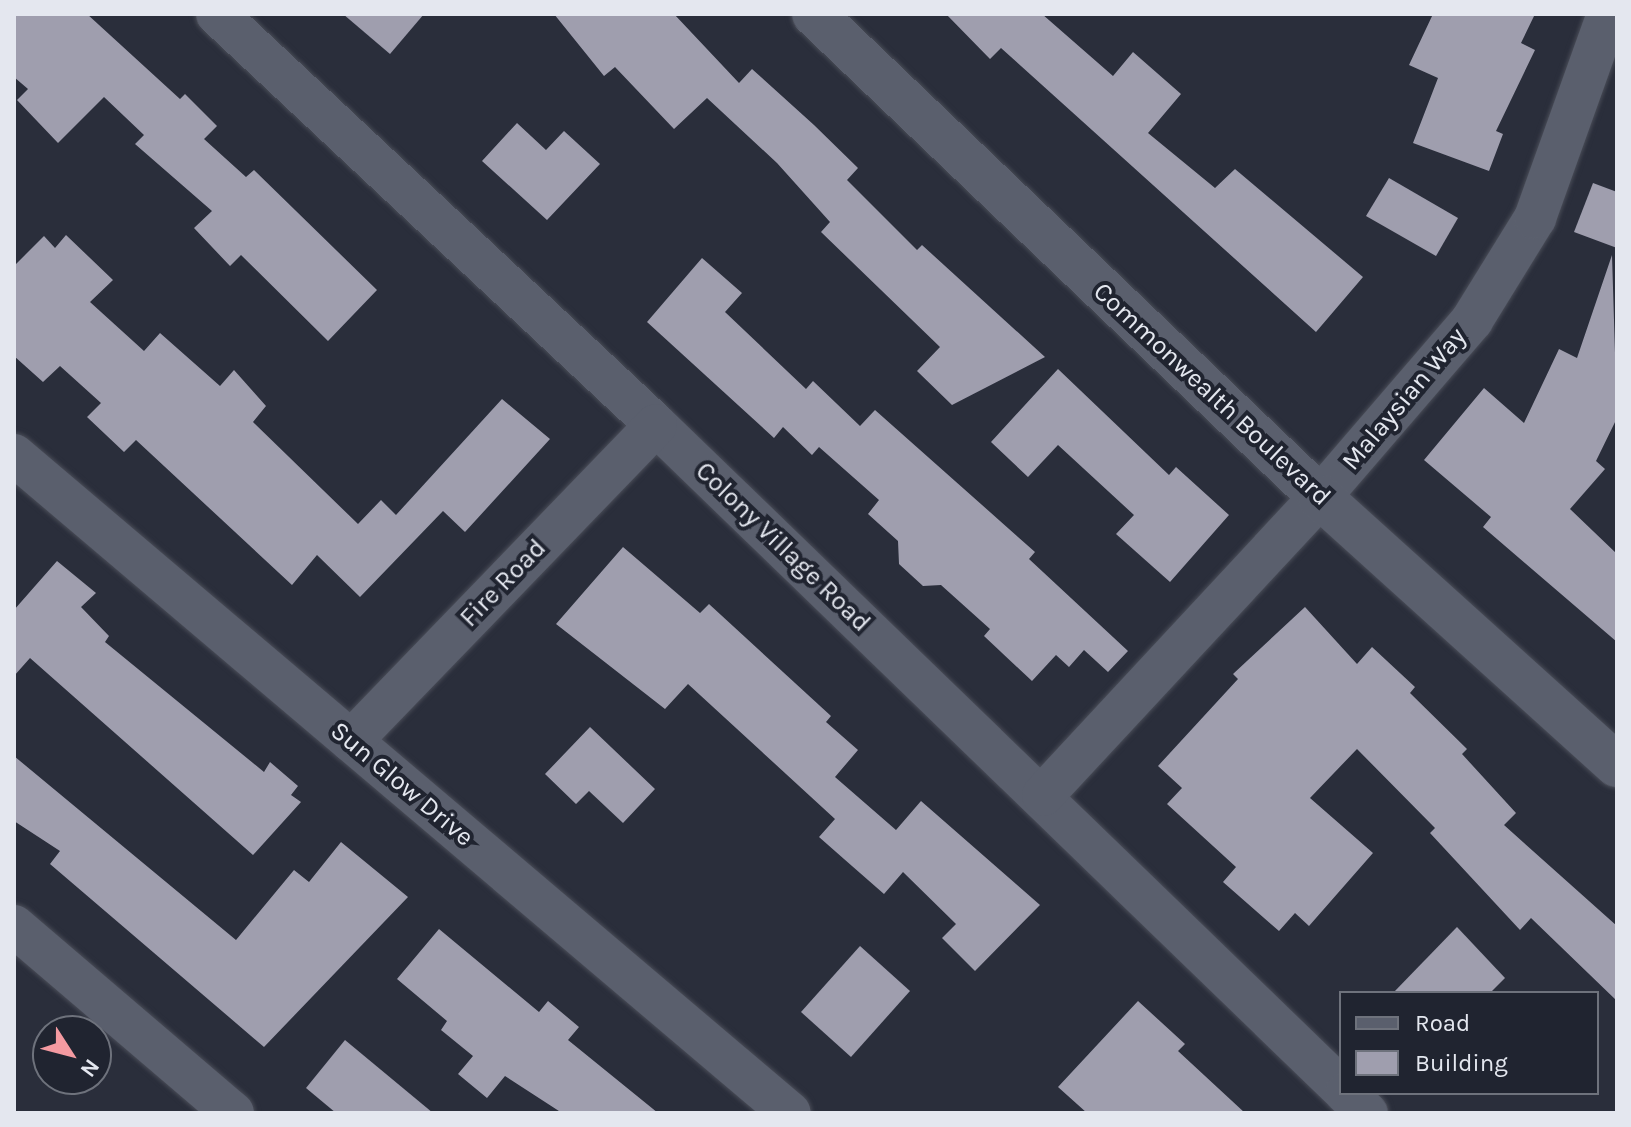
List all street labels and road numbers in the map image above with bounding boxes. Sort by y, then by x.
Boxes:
street label: Commonwealth Boulevard [1087,276,1337,512]
street label: Malaysian Way [1335,321,1473,477]
street label: Colony Village Road [689,456,877,638]
street label: Fire Road [454,533,552,633]
street label: Sun Glow Drive [324,715,480,853]

